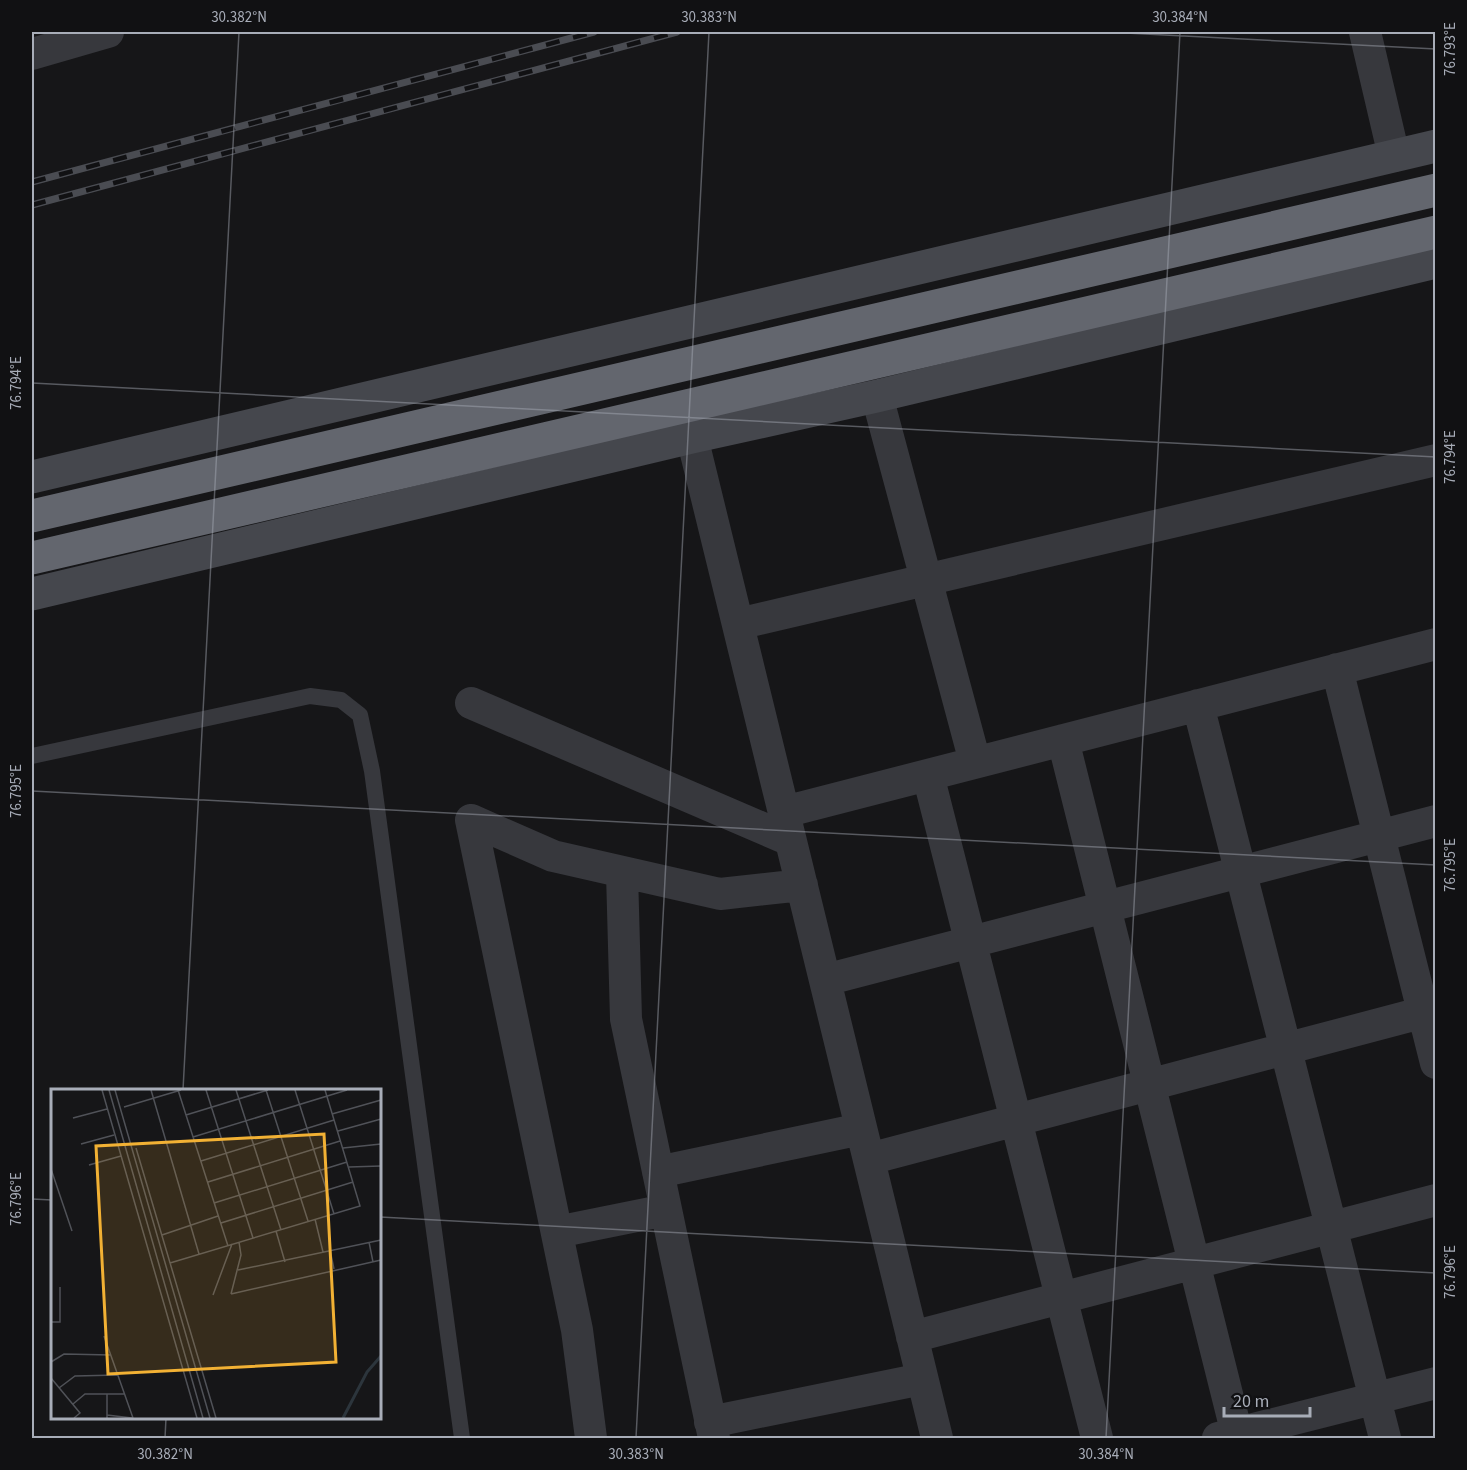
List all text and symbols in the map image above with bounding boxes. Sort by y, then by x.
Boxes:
text: 30.382°N [211,7,267,28]
text: 30.383°N [681,7,737,28]
text: 30.384°N [1152,7,1208,28]
text: 76.793°E [1440,22,1461,76]
text: 76.794°E [6,356,27,410]
text: 76.794°E [1440,430,1461,484]
text: 76.795°E [6,764,27,818]
text: 76.795°E [1440,838,1461,892]
inset map [51,1089,381,1419]
text: 76.796°E [6,1172,27,1226]
text: 76.796°E [1440,1245,1461,1299]
scale bar [1224,1380,1310,1418]
text: 20 m [1233,1389,1269,1414]
text: 30.382°N [137,1444,193,1465]
text: 30.383°N [608,1444,664,1465]
text: 30.384°N [1078,1444,1134,1465]

